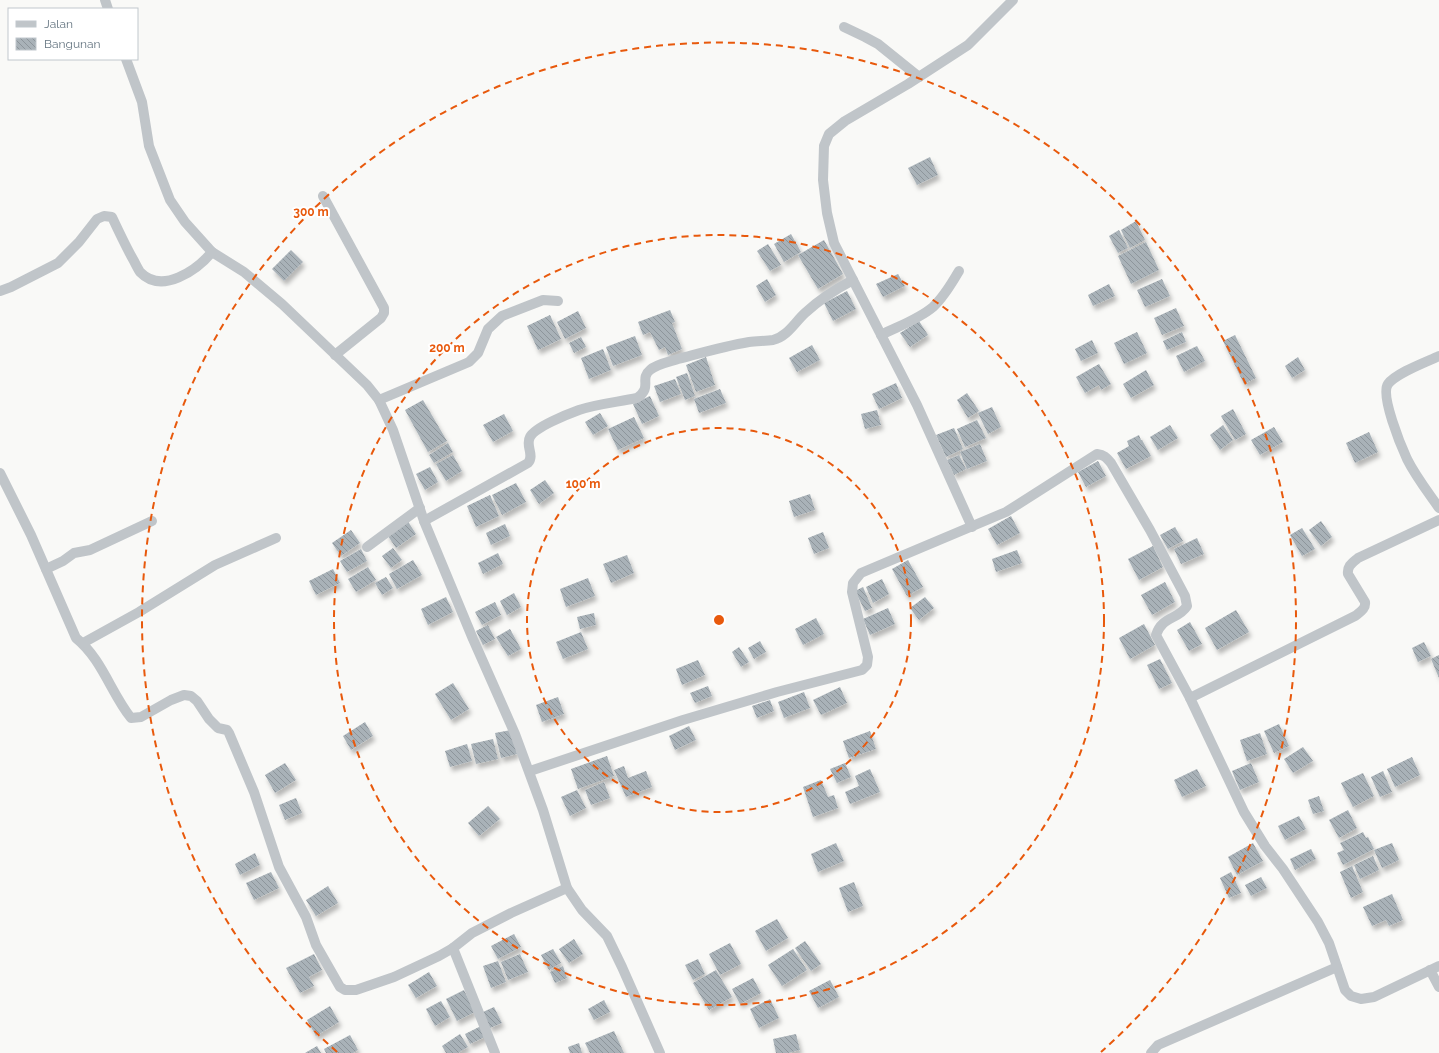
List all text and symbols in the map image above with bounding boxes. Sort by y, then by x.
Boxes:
legend [8,8,138,60]
text: Jalan [44,17,73,31]
text: Bangunan [44,37,101,51]
text: 300 m [293,205,329,219]
text: 200 m [429,341,465,355]
text: 100 m [566,477,600,491]
centre of rings [712,613,726,627]

